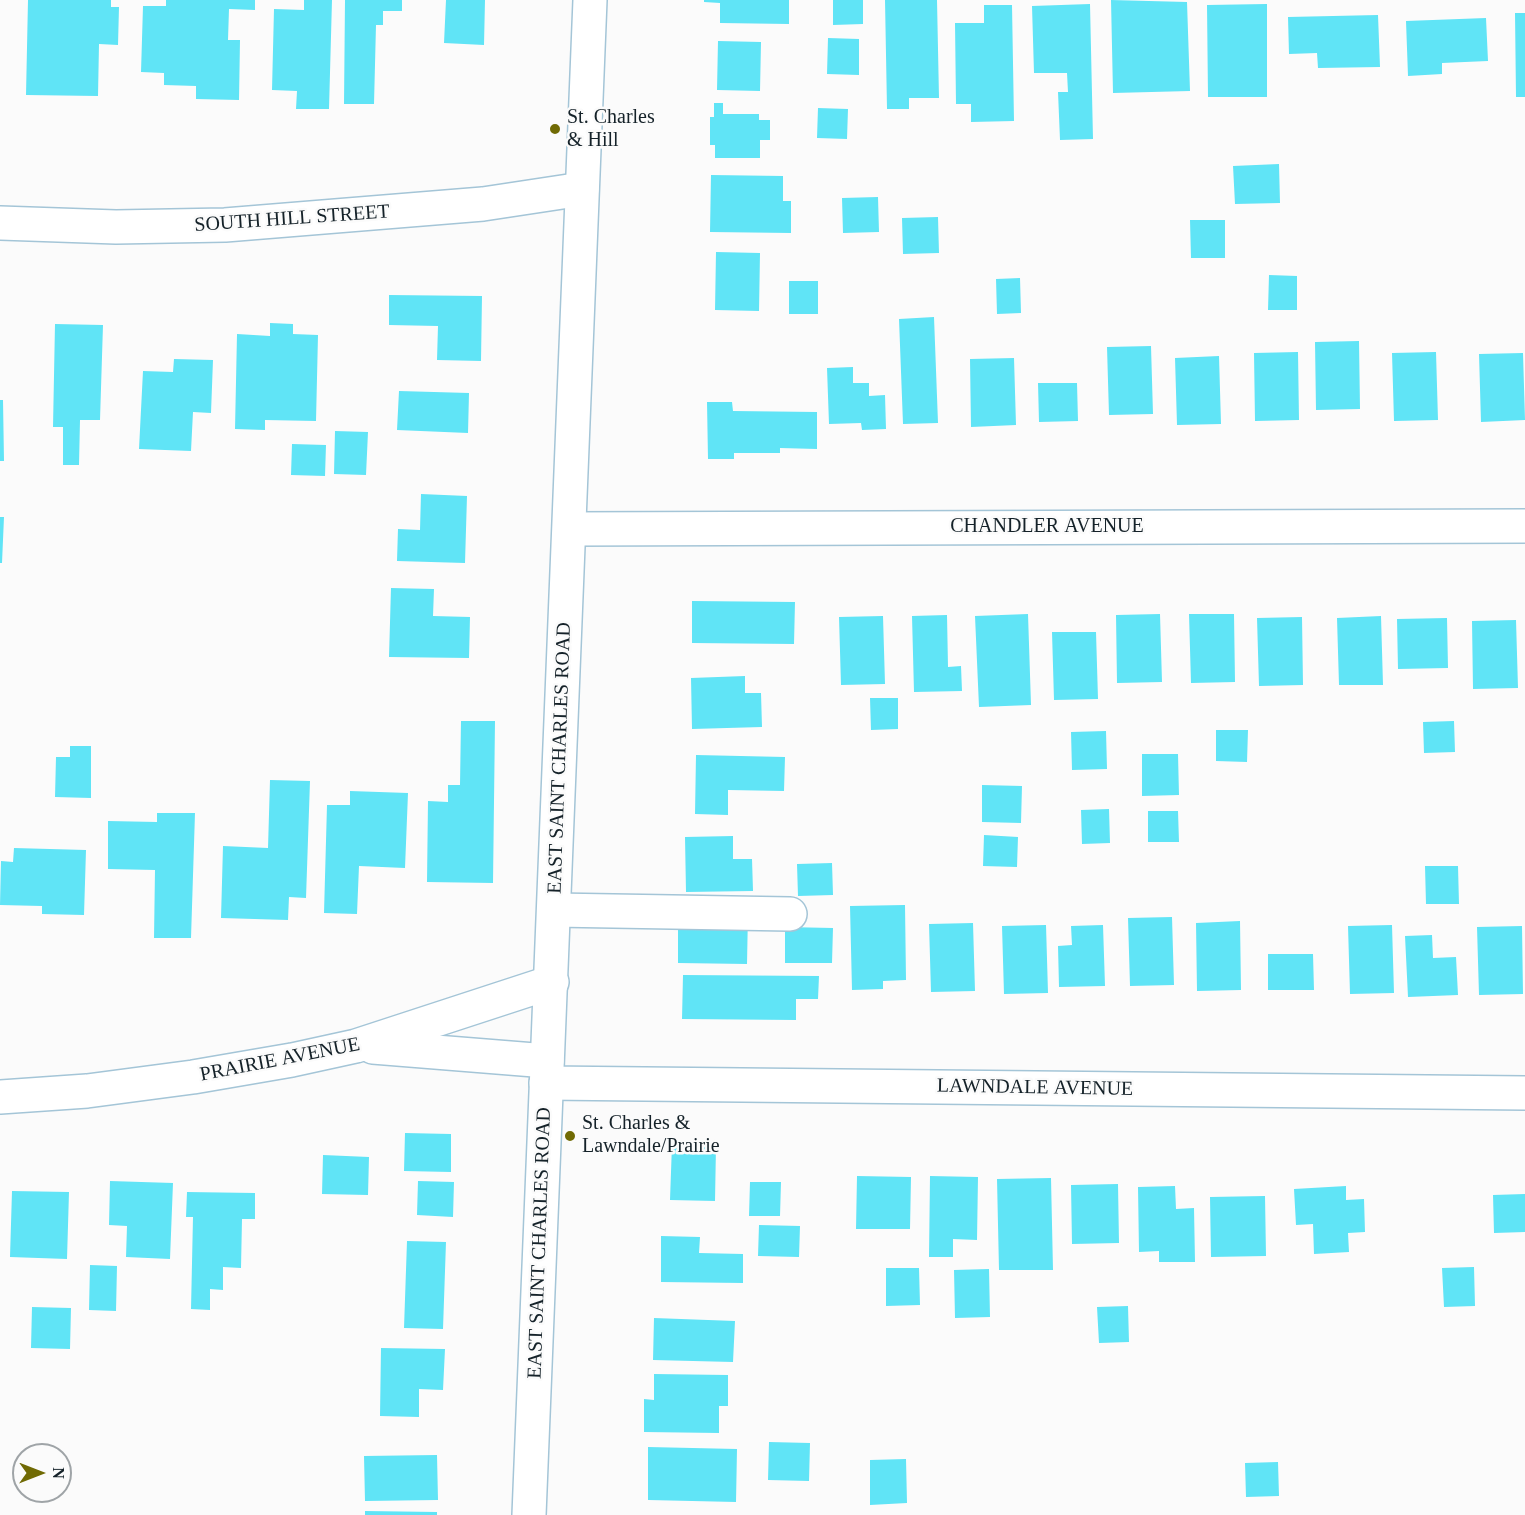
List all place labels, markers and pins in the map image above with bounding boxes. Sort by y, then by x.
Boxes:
place label: St. Charles & Hill [567,106,655,153]
marker: St. Charles & Hill [548,122,562,136]
place label: St. Charles & Lawndale/Prairie [582,1112,720,1159]
marker: St. Charles & Lawndale/Prairie [563,1129,577,1143]

